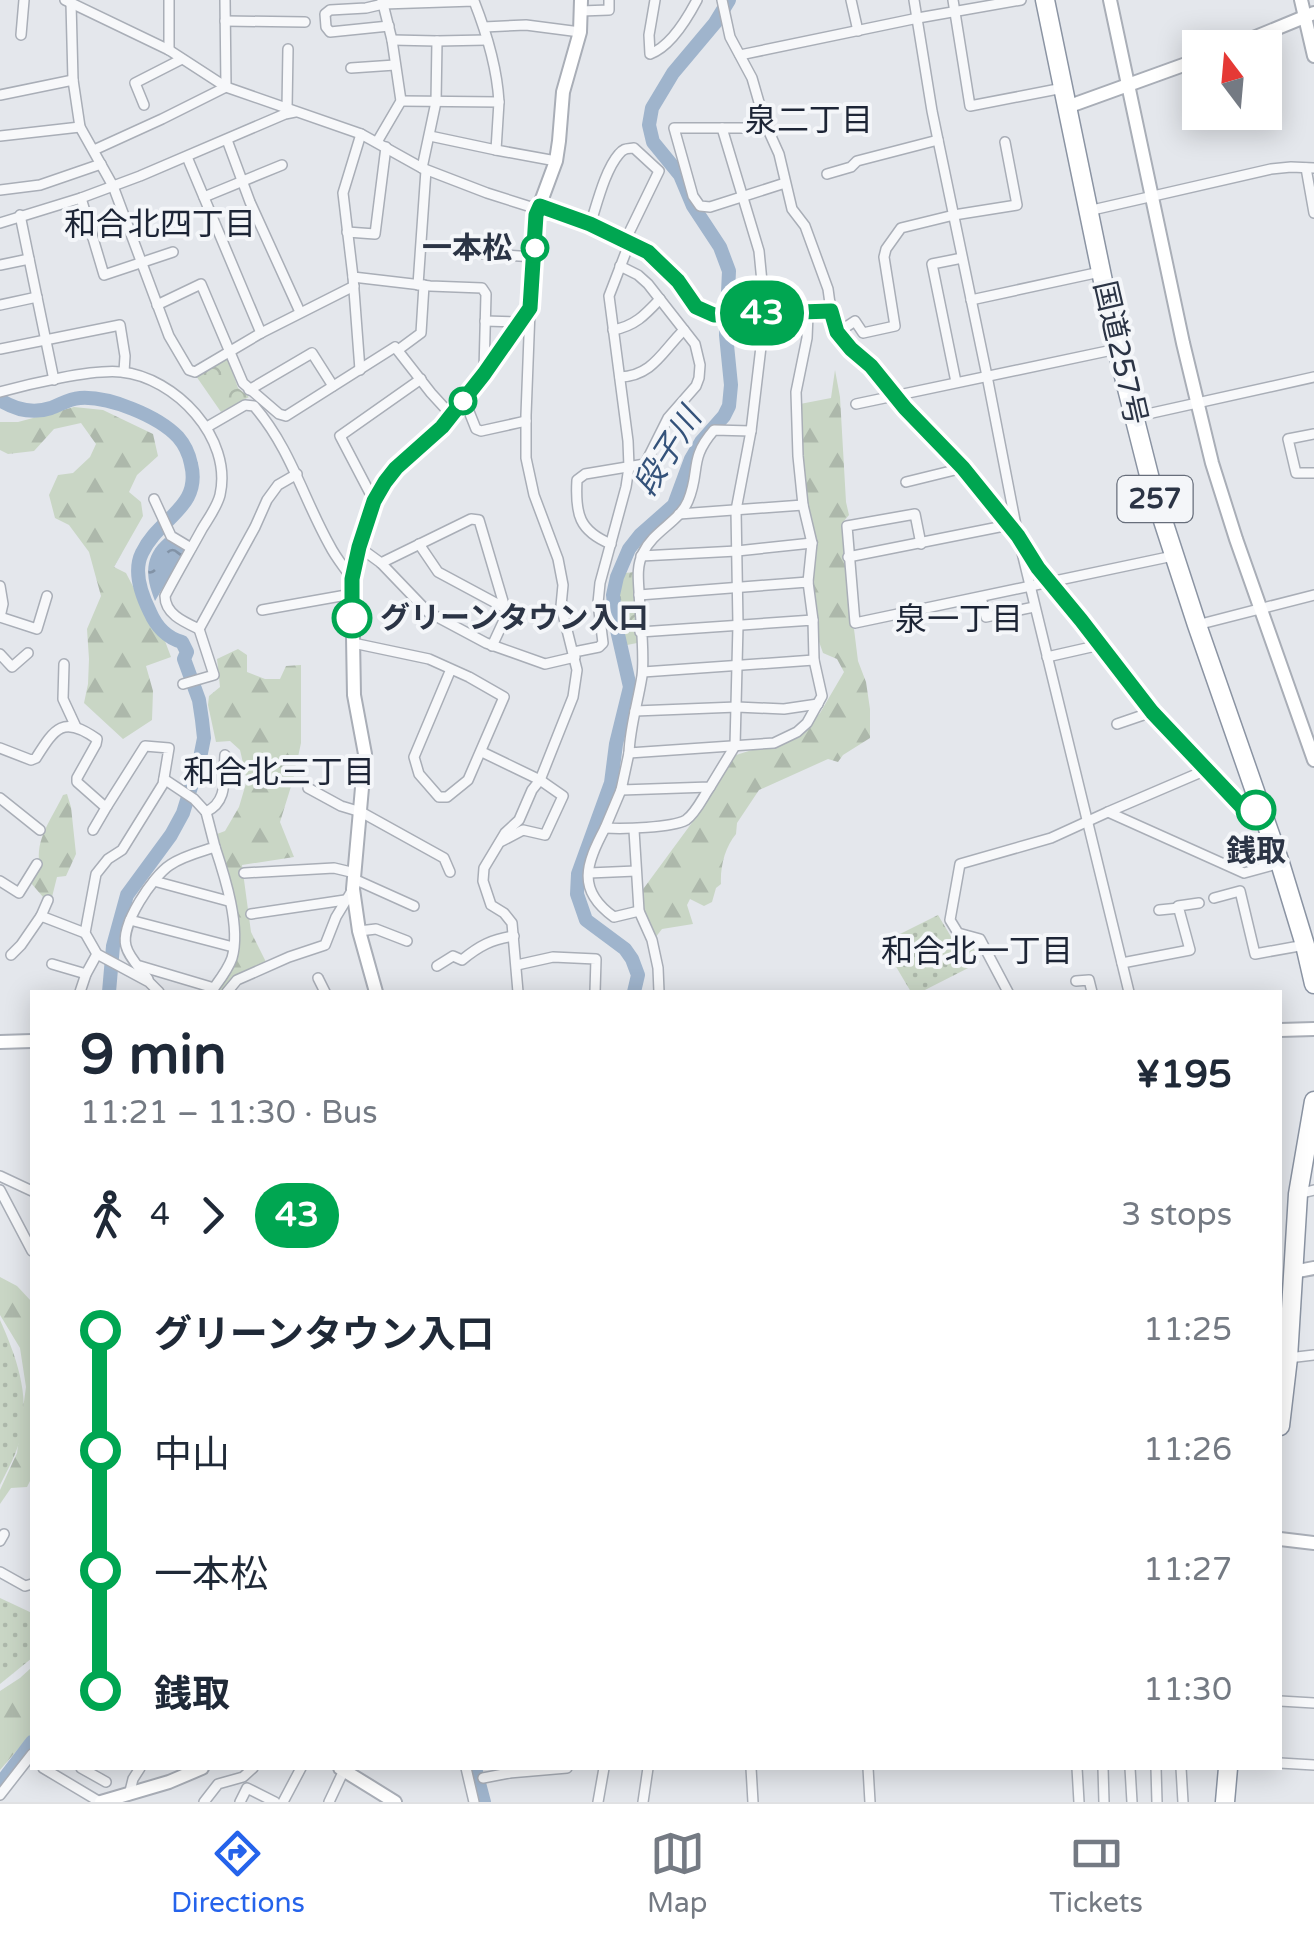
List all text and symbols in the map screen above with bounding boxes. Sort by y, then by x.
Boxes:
north arrow [1182,30,1282,130]
map controls [1182,30,1282,130]
district label: 泉二丁目 [745,102,873,140]
district label: 和合北四丁目 [64,206,256,244]
place label: 一本松 [422,230,512,267]
marker: 一本松 [522,235,548,261]
street label: 国道257号 [1085,277,1155,429]
line badge: 43 [717,280,807,346]
text: 43 [740,292,784,334]
unlabelled marker [450,388,476,414]
water label: 段子川 [626,399,711,503]
road number: 257 [1118,476,1192,522]
marker: グリーンタウン入口 [333,599,371,637]
place label: グリーンタウン入口 [380,600,649,637]
district label: 泉一丁目 [895,601,1023,639]
district label: 和合北三丁目 [183,754,375,792]
marker: 銭取 [1237,791,1275,829]
place label: 銭取 [1226,833,1286,870]
district label: 和合北一丁目 [881,933,1073,971]
text: 9 min [80,1023,227,1089]
text: ¥195 [1135,1052,1232,1098]
text: 11:21 – 11:30 · Bus [80,1094,378,1132]
icon: walk [80,1188,135,1243]
icon: forward [185,1188,240,1243]
text: 43 [275,1194,319,1236]
text: 4 [150,1196,170,1234]
text: 3 stops [1121,1196,1232,1234]
text: 11:25 [1143,1311,1232,1349]
text: グリーンタウン入口 [154,1312,494,1358]
text: 11:26 [1143,1431,1232,1469]
text: 中山 [154,1432,230,1478]
text: 11:27 [1143,1551,1232,1589]
text: 一本松 [154,1552,268,1598]
text: 11:30 [1143,1671,1232,1709]
text: 銭取 [154,1672,230,1718]
tab: Directions [171,1826,305,1920]
tab: Map [647,1826,707,1920]
tab: Tickets [1049,1826,1143,1920]

